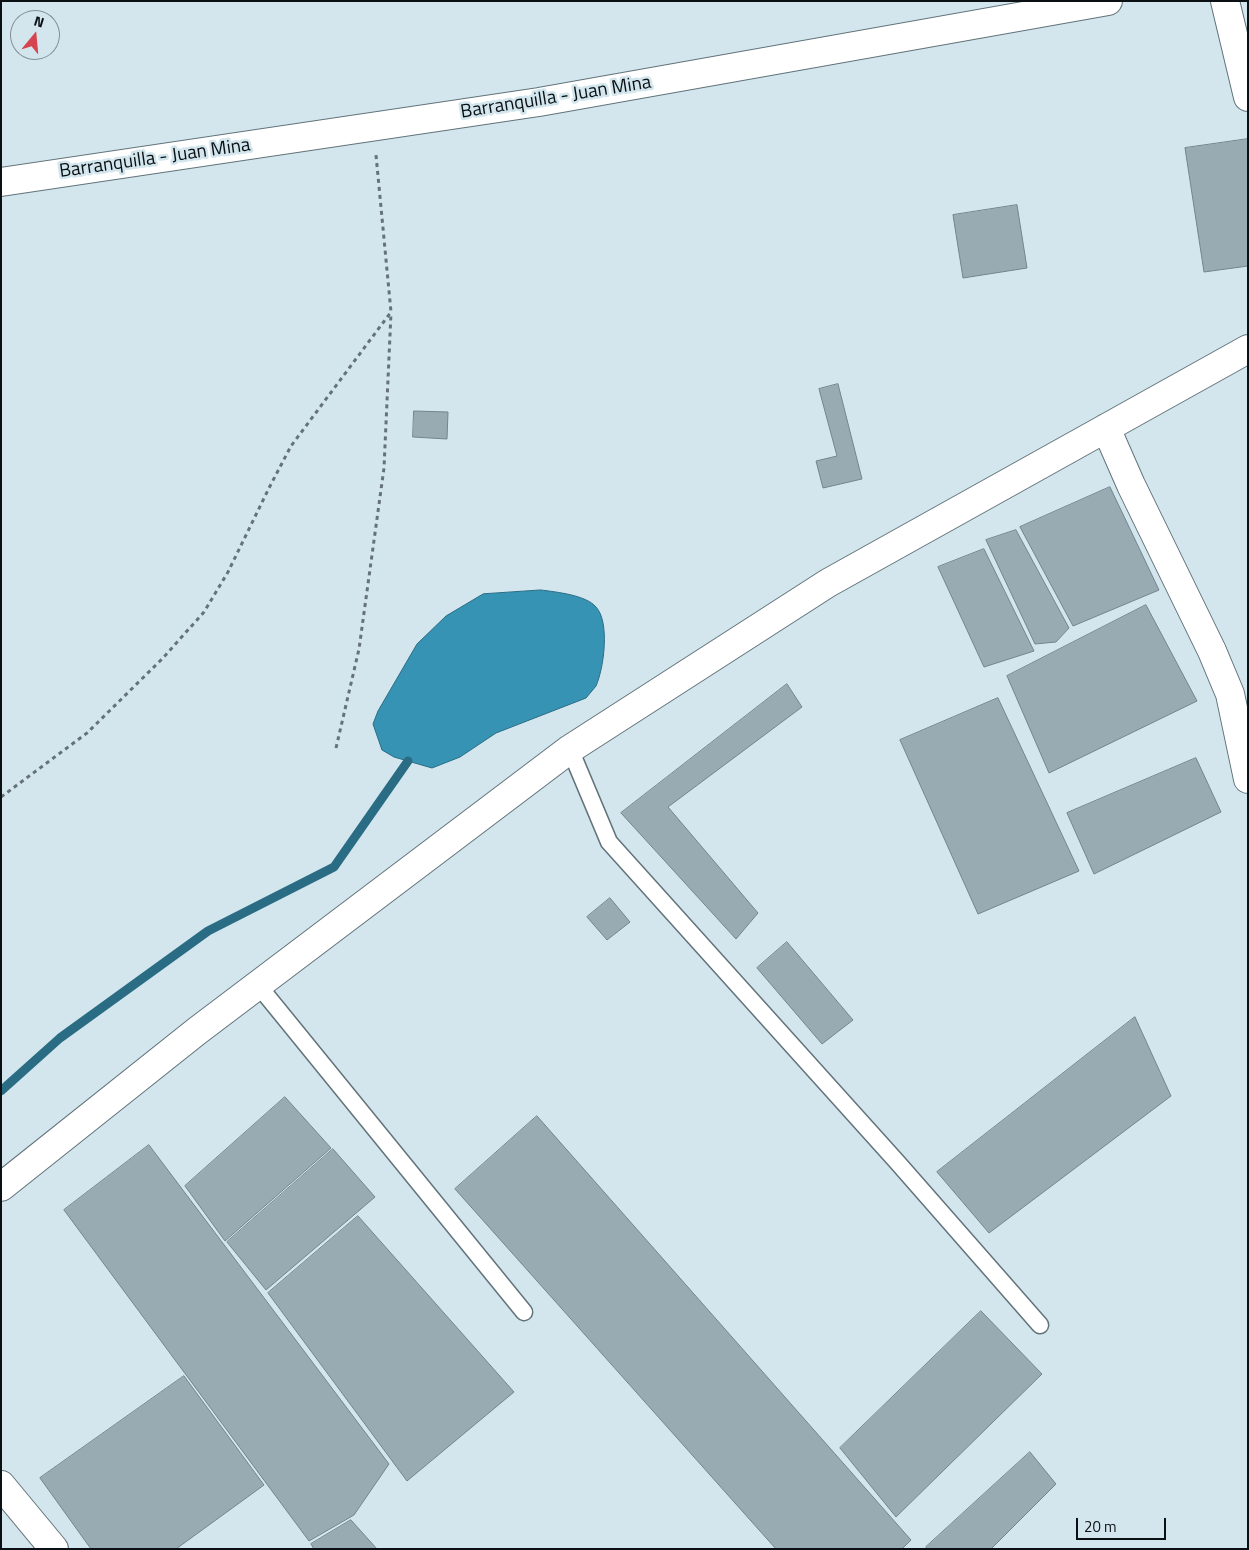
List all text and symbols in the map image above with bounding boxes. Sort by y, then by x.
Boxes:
north arrow [10,10,60,60]
text: N [32,10,47,33]
street label: Barranquilla - Juan Mina [459,72,653,124]
street label: Barranquilla - Juan Mina [58,134,252,184]
scale bar [1079,1508,1169,1540]
text: 20 m [1084,1515,1117,1538]

